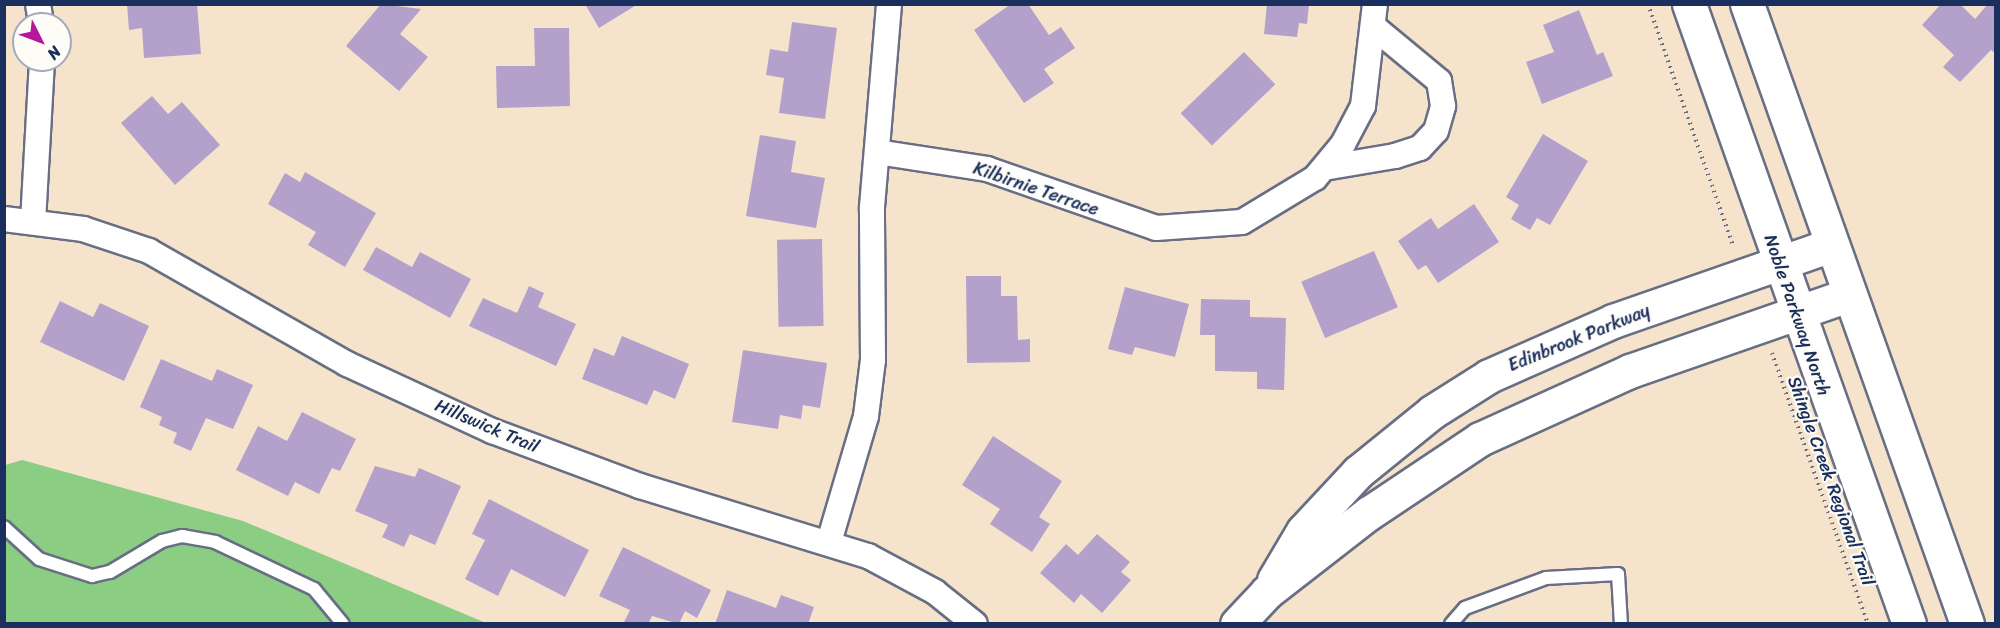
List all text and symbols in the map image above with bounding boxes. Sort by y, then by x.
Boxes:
north arrow [12,12,72,72]
text: N [40,39,69,67]
street label: Kilbirnie Terrace [971,158,1101,220]
street label: Noble Parkway North [1759,231,1835,399]
street label: Edinbrook Parkway [1505,300,1653,376]
street label: Shingle Creek Regional Trail [1783,373,1879,589]
street label: Hillswick Trail [432,394,542,458]

